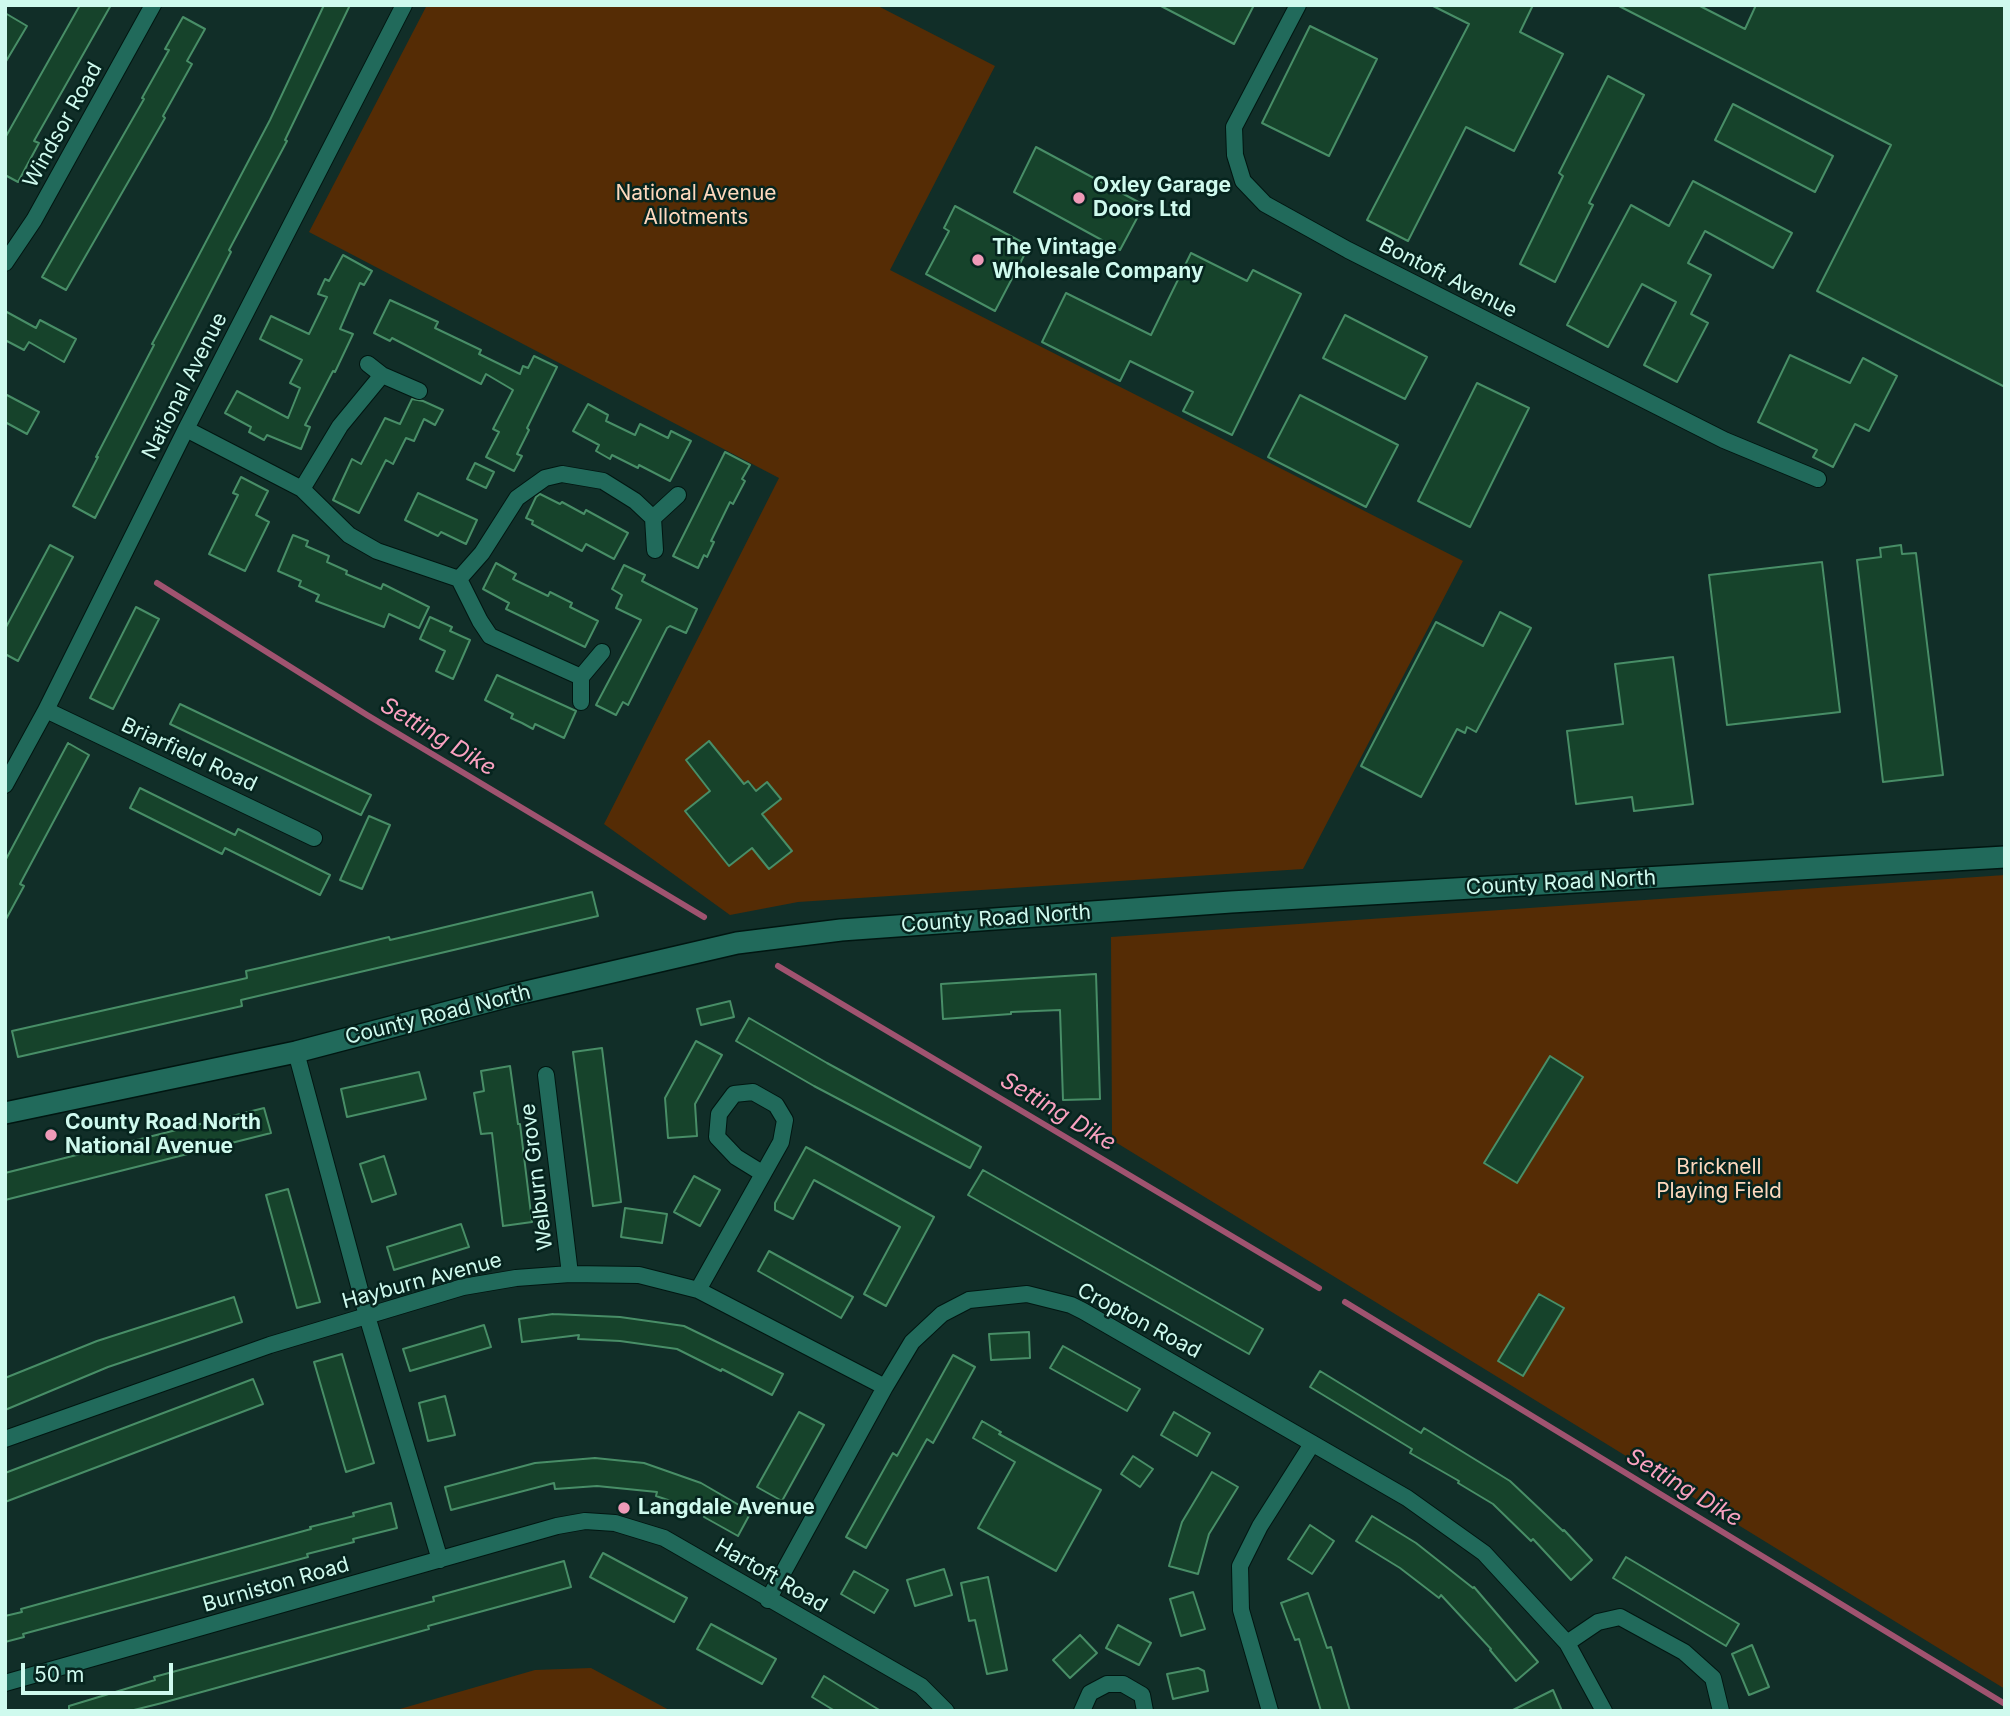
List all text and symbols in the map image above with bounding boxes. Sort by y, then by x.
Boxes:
street label: Windsor Road [18,58,108,192]
place label: Oxley Garage Doors Ltd [1093,173,1231,223]
park label: National Avenue Allotments [615,181,777,231]
marker: Oxley Garage Doors Ltd [1071,190,1087,206]
street label: Bontoft Avenue [1375,232,1521,324]
place label: The Vintage Wholesale Company [992,235,1204,285]
marker: The Vintage Wholesale Company [970,252,986,268]
street label: National Avenue [137,309,233,463]
water label: Setting Dike [375,692,501,782]
street label: Briarfield Road [117,713,261,797]
street label: County Road North [1465,865,1657,901]
street label: County Road North [900,900,1092,938]
street label: County Road North [343,980,533,1050]
water label: Setting Dike [995,1067,1121,1157]
street label: Welburn Grove [515,1102,559,1252]
place label: County Road North National Avenue [65,1110,261,1160]
marker: County Road North National Avenue [43,1127,59,1143]
park label: Bricknell Playing Field [1656,1155,1782,1205]
street label: Hayburn Avenue [339,1248,505,1314]
street label: Cropton Road [1073,1278,1205,1364]
water label: Setting Dike [1621,1443,1747,1533]
place label: Langdale Avenue [638,1495,815,1521]
marker: Langdale Avenue [616,1500,632,1516]
street label: Hartoft Road [710,1534,832,1618]
street label: Burniston Road [200,1552,352,1618]
scale bar [24,1650,177,1694]
text: 50 m [34,1662,84,1687]

